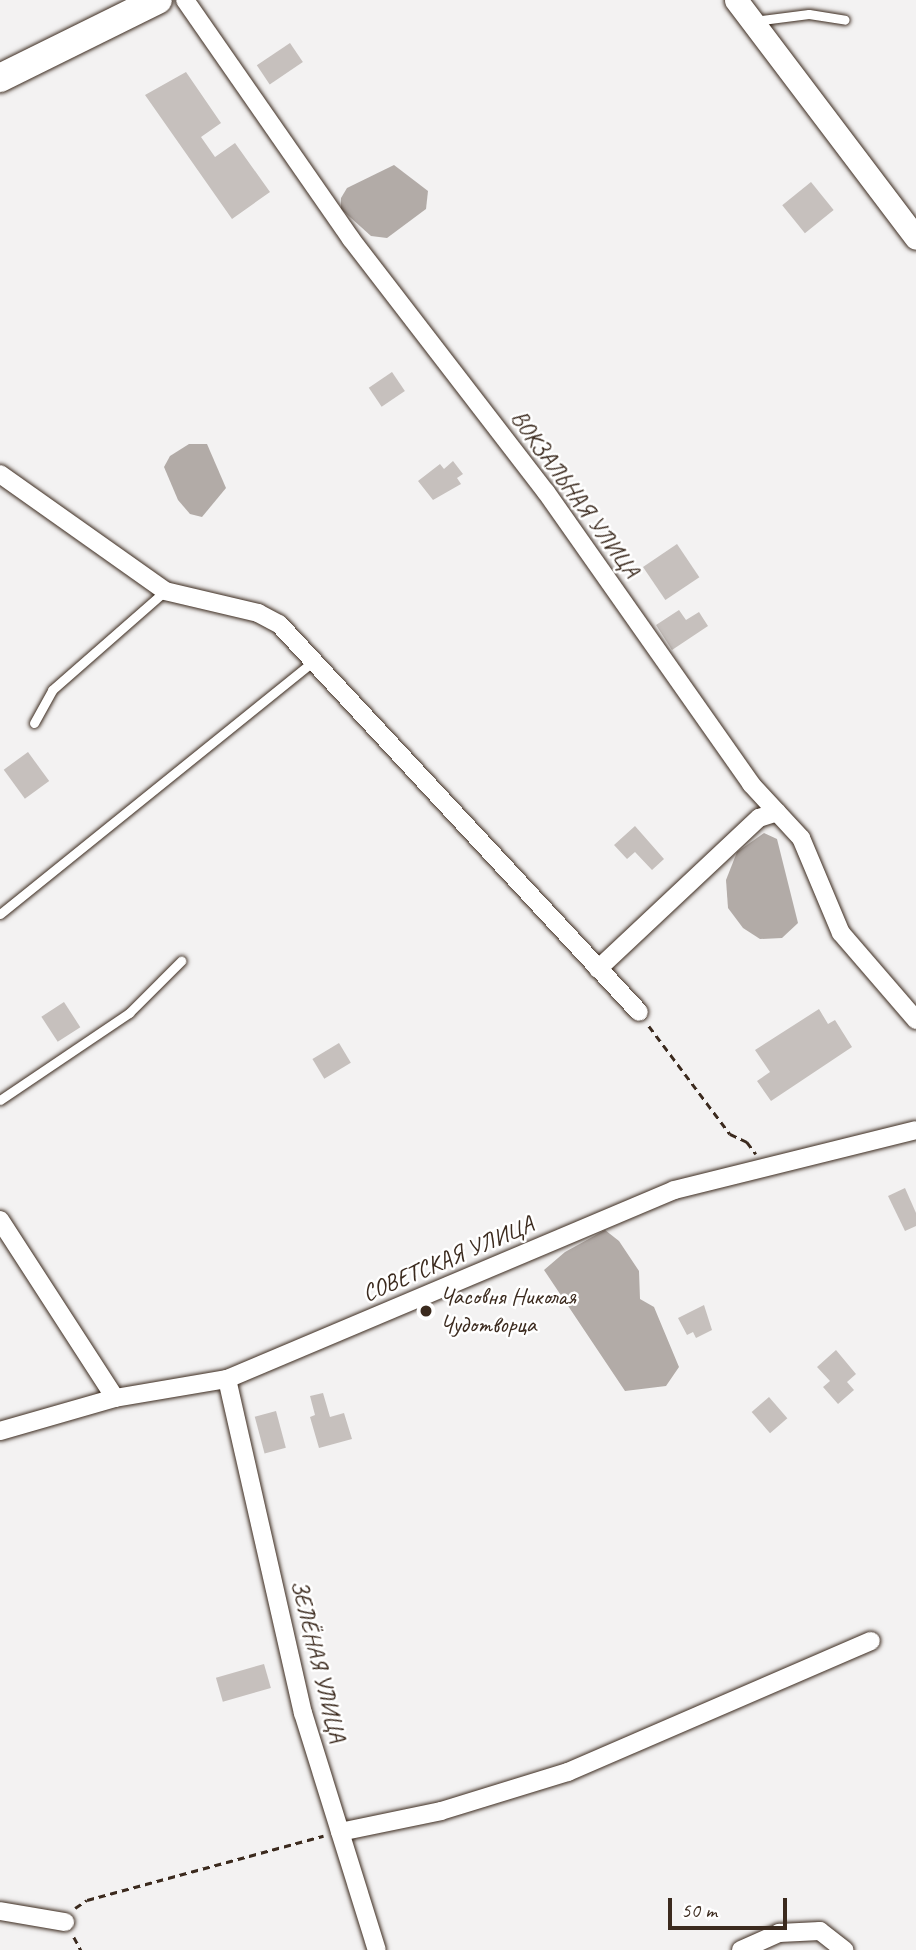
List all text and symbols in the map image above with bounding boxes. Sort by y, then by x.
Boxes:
street label: ВОКЗАЛЬНАЯ УЛИЦА [505,405,645,583]
street label: СОВЕТСКАЯ УЛИЦА [358,1210,538,1308]
place label: Часовня Николая Чудотворца [440,1283,576,1339]
marker: Часовня Николая Чудотворца [418,1303,434,1319]
street label: ЗЕЛЁНАЯ УЛИЦА [284,1577,352,1745]
scale bar [671,1884,790,1928]
text: 50 m [681,1897,717,1923]

